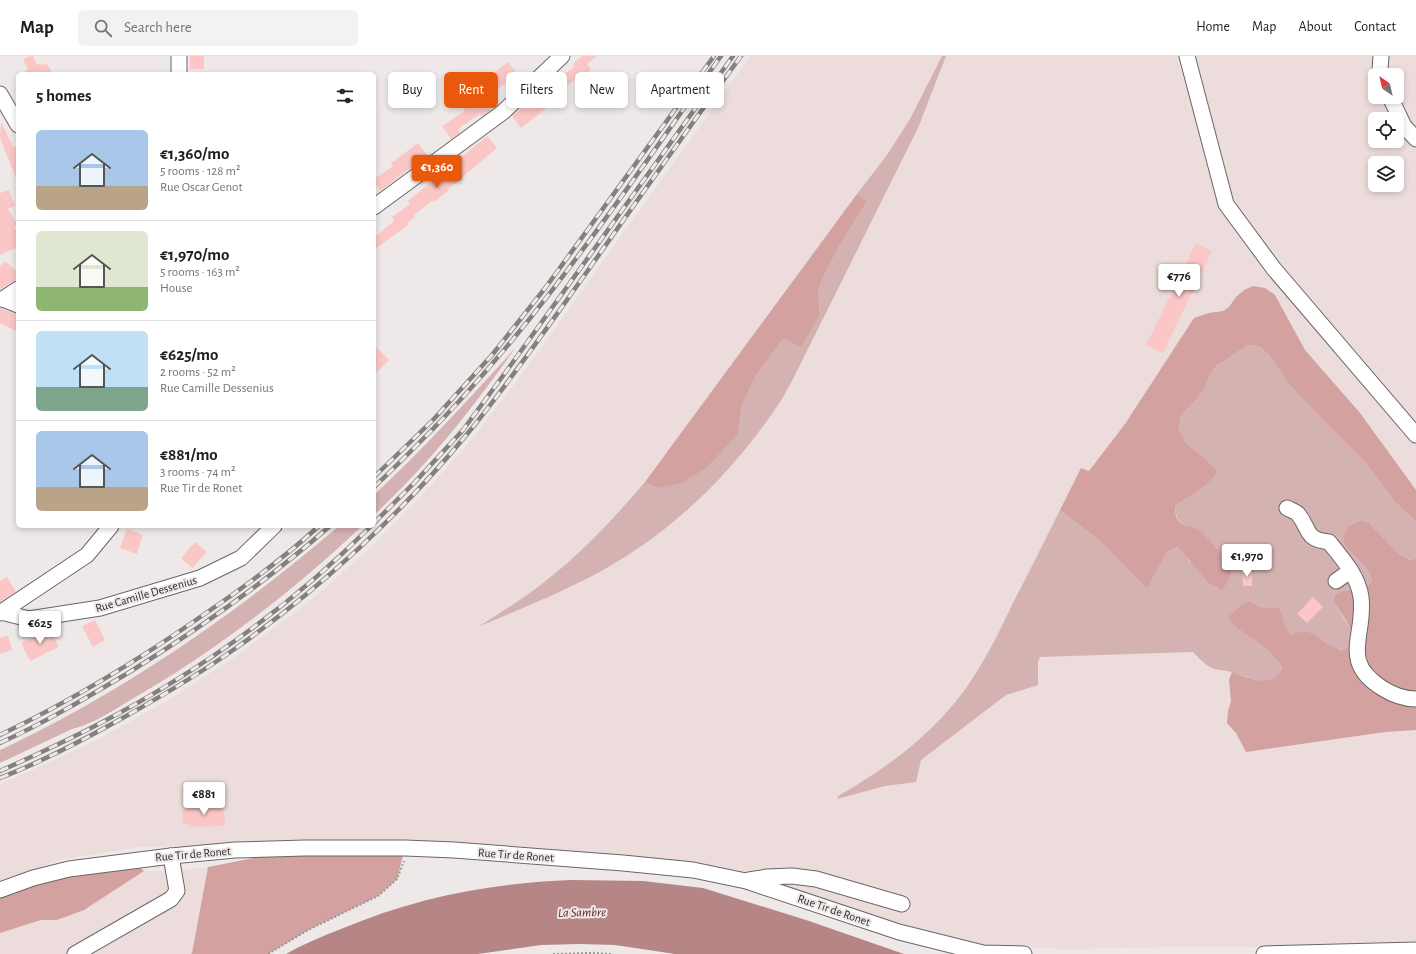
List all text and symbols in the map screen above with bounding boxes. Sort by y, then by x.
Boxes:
search box [78,10,358,46]
icon: search [92,17,114,39]
text: Map [20,18,54,37]
text: Search here [124,20,192,35]
text: Home [1196,20,1230,34]
text: Map [1252,20,1276,34]
text: About [1298,20,1332,34]
text: Contact [1354,20,1396,34]
north arrow [1368,68,1404,104]
map controls [1368,68,1404,192]
chip: Buy [388,72,436,108]
chip: Rent [444,72,498,108]
chip: Filters [506,72,567,108]
chip: New [575,72,628,108]
chip: Apartment [636,72,724,108]
icon: filters [334,85,356,107]
text: 5 homes [36,87,92,104]
button: locate [1368,112,1404,148]
text: €1,360/mo [160,145,229,162]
icon: home [68,146,116,194]
pin: €1,360 [404,155,470,189]
button: layers [1368,156,1404,192]
text: €1,360 [421,161,453,174]
text: 5 rooms · 128 m² [160,165,241,178]
text: Rue Oscar Genot [160,181,243,194]
text: €1,970/mo [160,246,229,263]
icon: home [68,247,116,295]
pin: €776 [1155,264,1203,298]
text: 5 rooms · 163 m² [160,266,240,279]
text: €776 [1167,270,1191,283]
text: House [160,282,192,295]
text: €625/mo [160,346,218,363]
icon: home [68,347,116,395]
text: 2 rooms · 52 m² [160,366,236,379]
text: Rue Camille Dessenius [160,382,274,395]
text: €881/mo [160,446,218,463]
icon: home [68,447,116,495]
text: 3 rooms · 74 m² [160,466,236,479]
text: Rue Tir de Ronet [160,482,242,495]
pin: €1,970 [1214,544,1280,578]
text: €1,970 [1231,550,1263,563]
street label: Rue Camille Dessenius [94,574,198,614]
pin: €625 [16,611,64,645]
text: €625 [28,617,52,630]
pin: €881 [180,782,228,816]
text: €881 [192,788,216,801]
street label: Rue Tir de Ronet [155,845,232,863]
street label: Rue Tir de Ronet [478,846,554,864]
street label: Rue Tir de Ronet [796,892,872,928]
water label: La Sambre [558,906,606,920]

